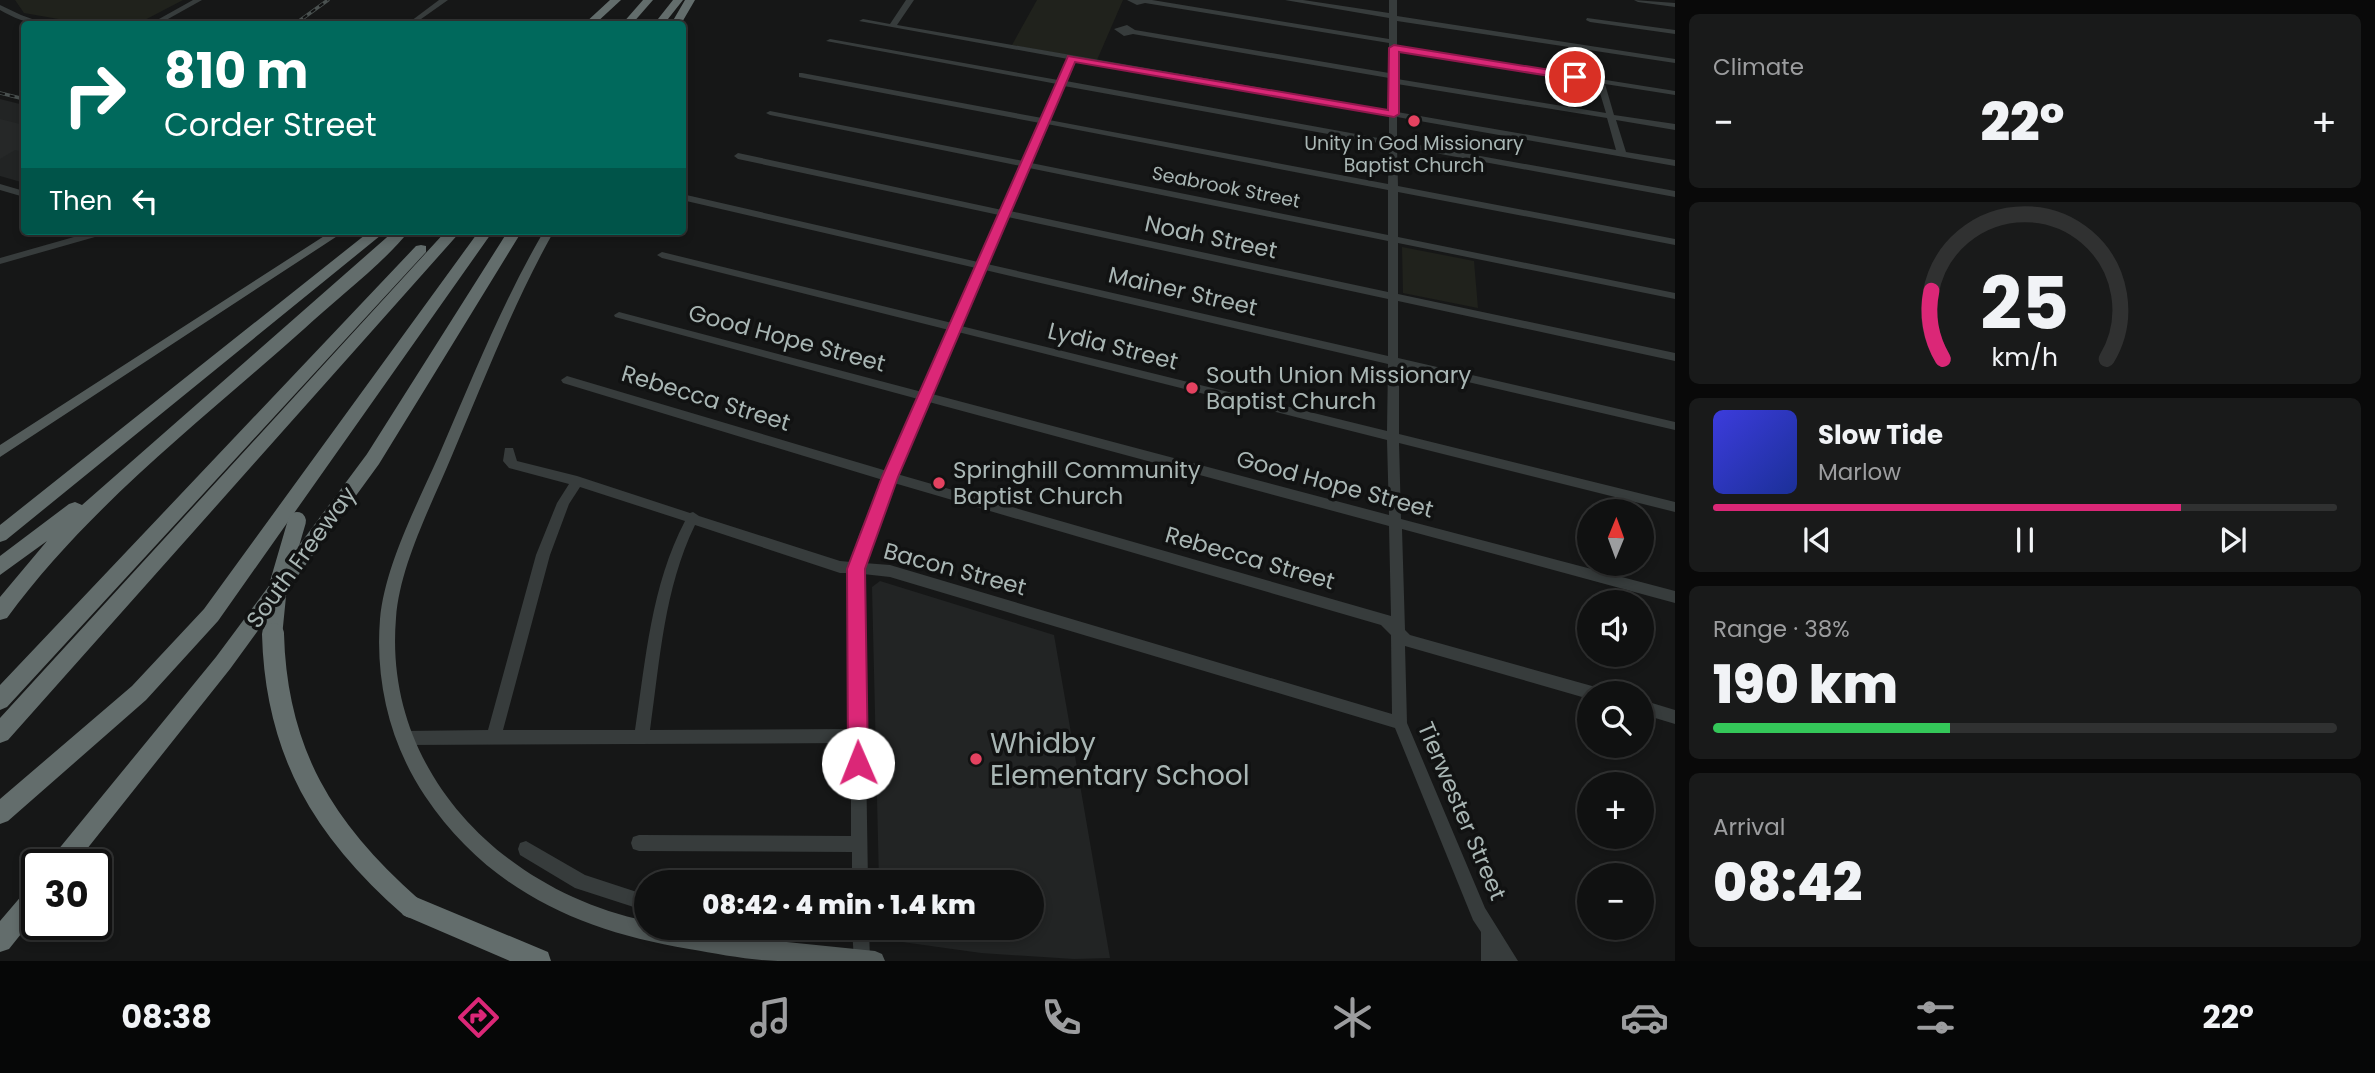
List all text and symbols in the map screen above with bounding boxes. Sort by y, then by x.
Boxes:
text: 810 m [164,37,308,105]
pin [1545,47,1605,107]
icon: right [49,49,140,140]
text: Climate [1713,51,1804,83]
icon: arrive [1556,58,1594,96]
text: 22° [1980,86,2065,159]
text: − [1713,96,1734,149]
text: + [2311,96,2337,149]
text: Corder Street [164,102,377,147]
marker: Unity in God Missionary Baptist Church [1406,113,1422,129]
place label: Unity in God Missionary Baptist Church [1304,130,1524,179]
street label: Seabrook Street [1150,159,1303,215]
icon: left [126,182,164,220]
text: Then [49,183,112,219]
street label: Noah Street [1142,207,1280,267]
text: 25 [1981,253,2069,354]
street label: Mainer Street [1105,258,1261,324]
street label: Good Hope Street [685,296,889,380]
street label: Lydia Street [1045,314,1181,378]
text: km/h [1992,340,2058,375]
street label: Rebecca Street [618,357,794,439]
place label: South Union Missionary Baptist Church [1206,359,1471,417]
marker: South Union Missionary Baptist Church [1184,380,1200,396]
text: Slow Tide [1818,417,1943,453]
street label: Good Hope Street [1233,442,1437,526]
place label: Springhill Community Baptist Church [953,454,1201,512]
text: Marlow [1818,456,1901,488]
marker: Springhill Community Baptist Church [931,475,947,491]
street label: South Freeway [239,480,363,634]
north arrow [1577,499,1654,576]
map controls [1577,499,1654,940]
street label: Rebecca Street [1161,518,1339,598]
icon: previous [1798,521,1836,559]
icon: pause [2006,521,2044,559]
icon: next [2214,521,2252,559]
street label: Bacon Street [880,535,1030,603]
button: sound [1577,590,1654,667]
text: Range · 38% [1713,613,1850,645]
text: 190 km [1713,648,1898,721]
button: search [1577,681,1654,758]
street label: Tierwester Street [1410,717,1514,905]
place label: Whidby Elementary School [990,724,1250,795]
position arrow [821,726,895,800]
marker: Whidby Elementary School [968,751,984,767]
button: + [1577,772,1654,849]
text: Arrival [1713,811,1785,843]
text: 08:42 [1713,846,1862,919]
speed limit sign: 30 [21,849,112,940]
button: − [1577,863,1654,940]
text: 08:42 · 4 min · 1.4 km [702,887,976,923]
icon: directions [454,993,503,1042]
icon: music [746,993,795,1042]
icon: phone [1037,993,1086,1042]
icon: climate [1328,993,1377,1042]
icon: car [1620,993,1669,1042]
icon: filters [1911,993,1960,1042]
text: 08:38 [121,994,212,1039]
text: 22° [2202,994,2254,1039]

